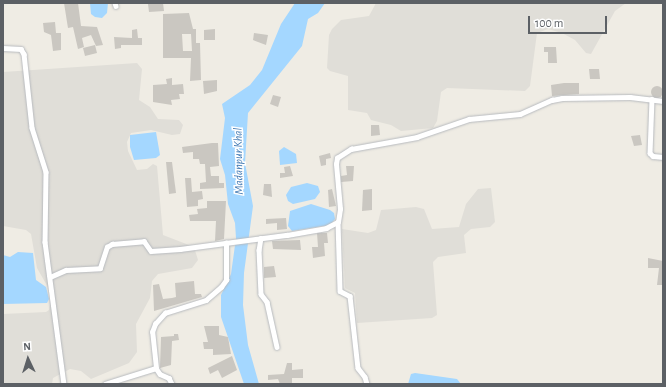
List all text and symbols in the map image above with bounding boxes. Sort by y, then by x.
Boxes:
scale bar [530,8,609,34]
text: 100 m [535,17,563,29]
water label: Madanpur Khal [231,127,247,195]
north arrow [8,339,48,379]
text: N [23,341,31,352]

